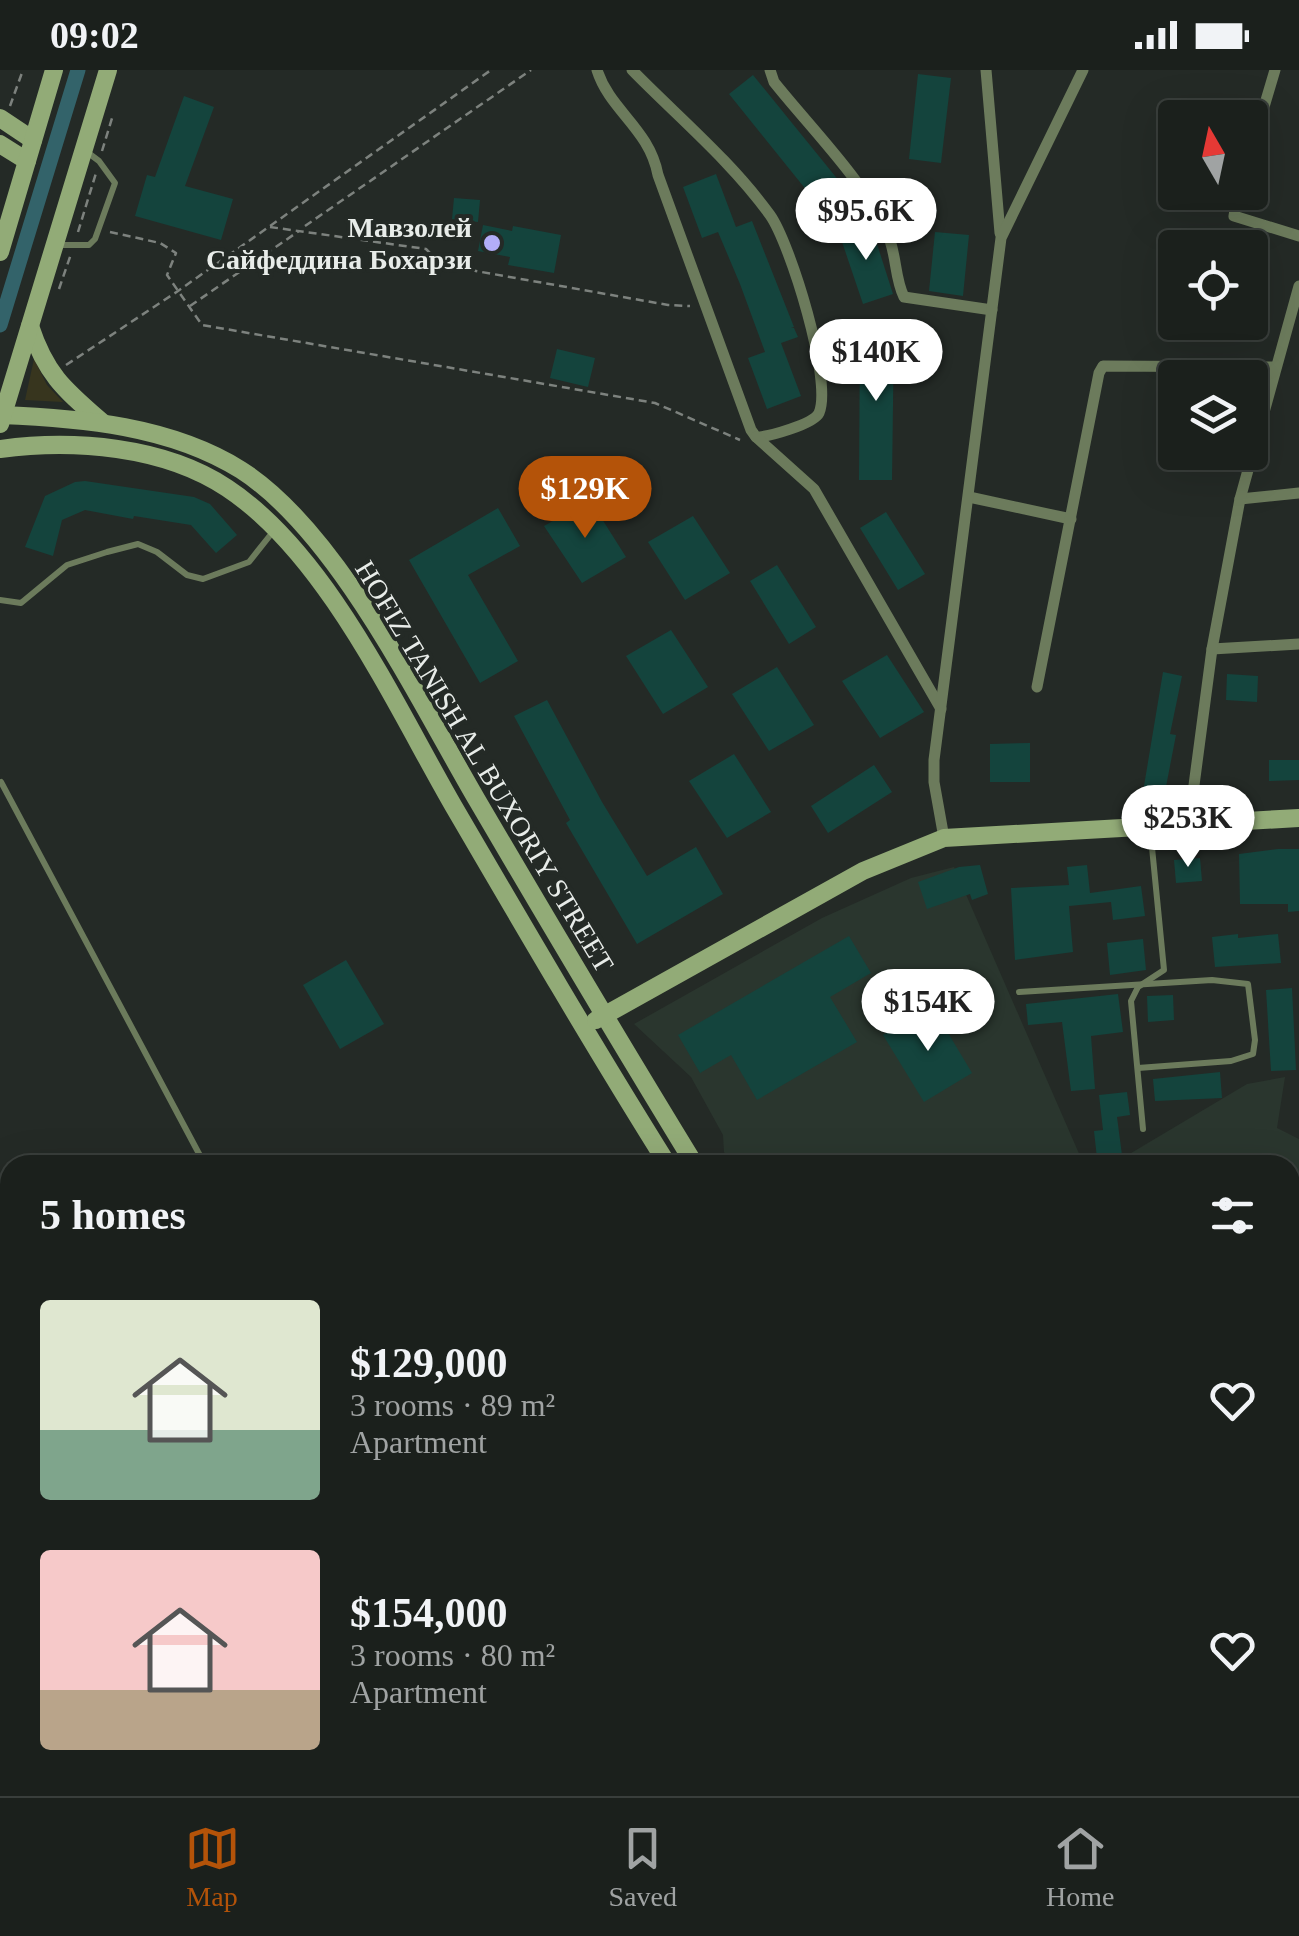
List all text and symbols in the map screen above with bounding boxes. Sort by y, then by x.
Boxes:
text: 09:02 [50,14,139,56]
north arrow [1158,100,1268,210]
map controls [1158,100,1268,470]
pin: $95.6K [785,178,947,263]
text: $95.6K [818,192,914,228]
place label: Мавзолей Сайфеддина Бохарзи [206,212,472,275]
button: locate [1158,230,1268,340]
marker: Мавзолей Сайфеддина Бохарзи [481,232,503,254]
pin: $140K [806,319,946,404]
text: $140K [832,333,920,369]
button: layers [1158,360,1268,470]
pin: $129K [515,456,655,541]
text: $129K [541,470,629,506]
street label: HOFIZ TANISH AL BUXORIY STREET [349,555,620,978]
pin: $253K [1118,785,1258,870]
text: $253K [1144,799,1232,835]
pin: $154K [858,969,998,1054]
text: $154K [884,983,972,1019]
icon: filters [1205,1188,1260,1243]
text: 5 homes [40,1192,186,1238]
icon: home [120,1340,240,1460]
text: $129,000 [350,1340,508,1386]
icon: heart [1205,1373,1260,1428]
text: 3 rooms · 89 m² [350,1387,555,1423]
text: Apartment [350,1424,487,1460]
icon: home [120,1590,240,1710]
text: $154,000 [350,1590,508,1636]
icon: heart [1205,1623,1260,1678]
text: 3 rooms · 80 m² [350,1637,555,1673]
text: Apartment [350,1674,487,1710]
tab: Map [185,1821,240,1913]
tab: Saved [609,1821,677,1913]
tab: Home [1046,1821,1114,1913]

